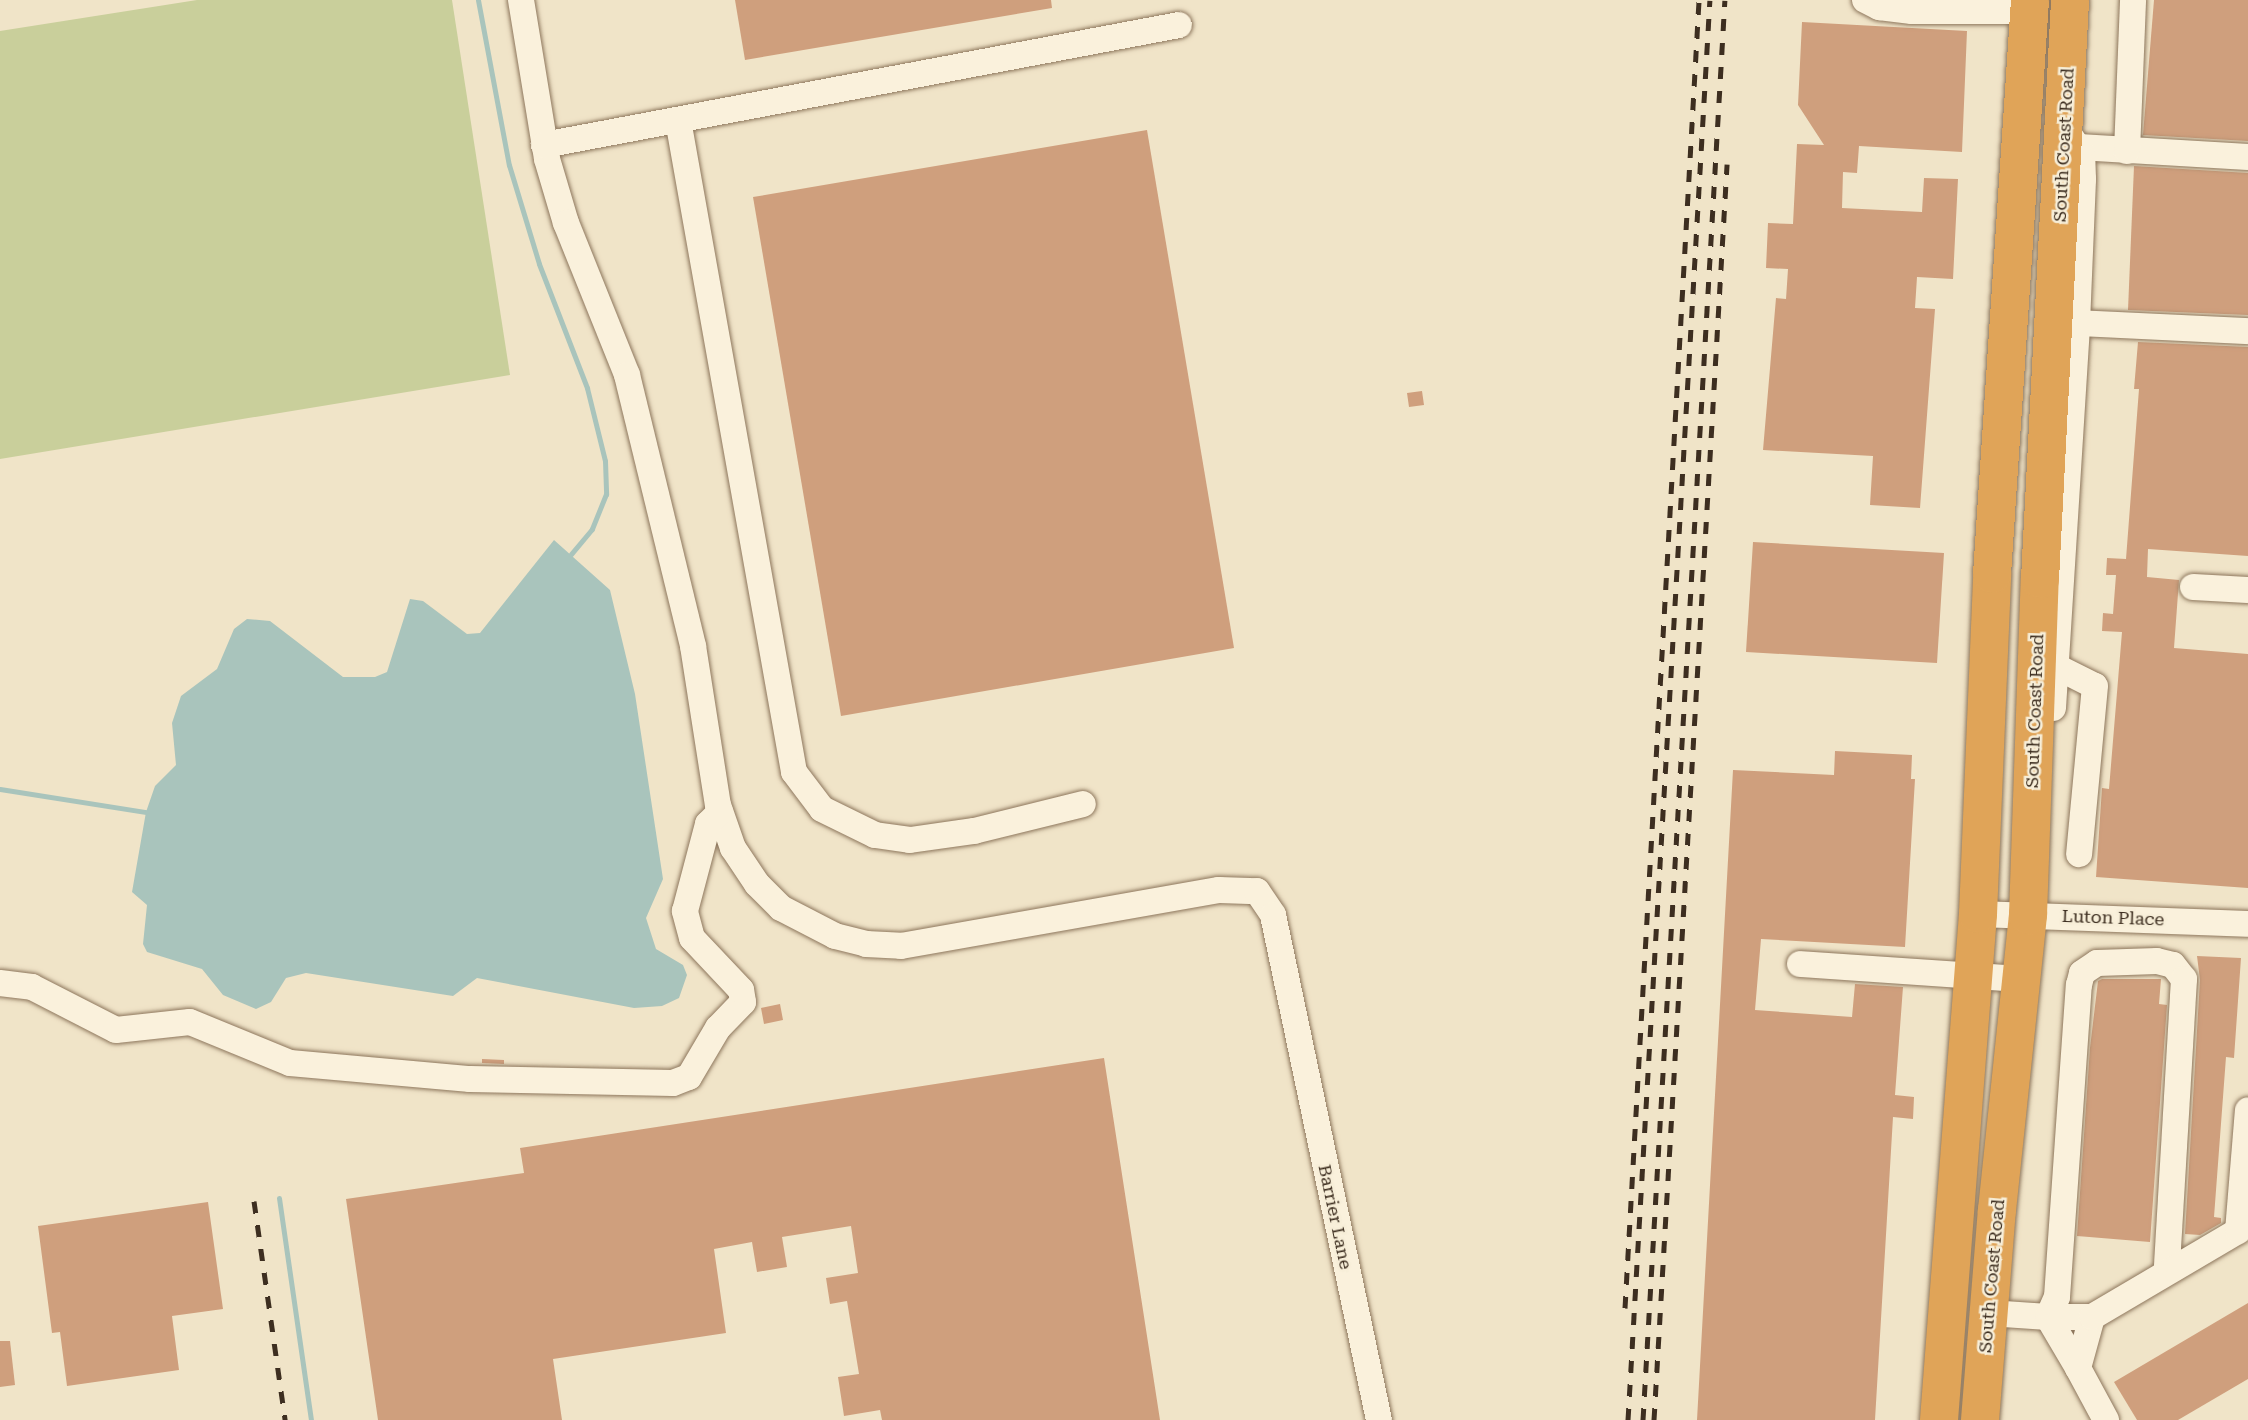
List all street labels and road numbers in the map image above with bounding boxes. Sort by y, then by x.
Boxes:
street label: South Coast Road [2049,67,2079,223]
street label: South Coast Road [2022,634,2048,788]
street label: Luton Place [2061,905,2165,931]
street label: Barrier Lane [1313,1163,1357,1271]
street label: South Coast Road [1975,1198,2009,1354]

